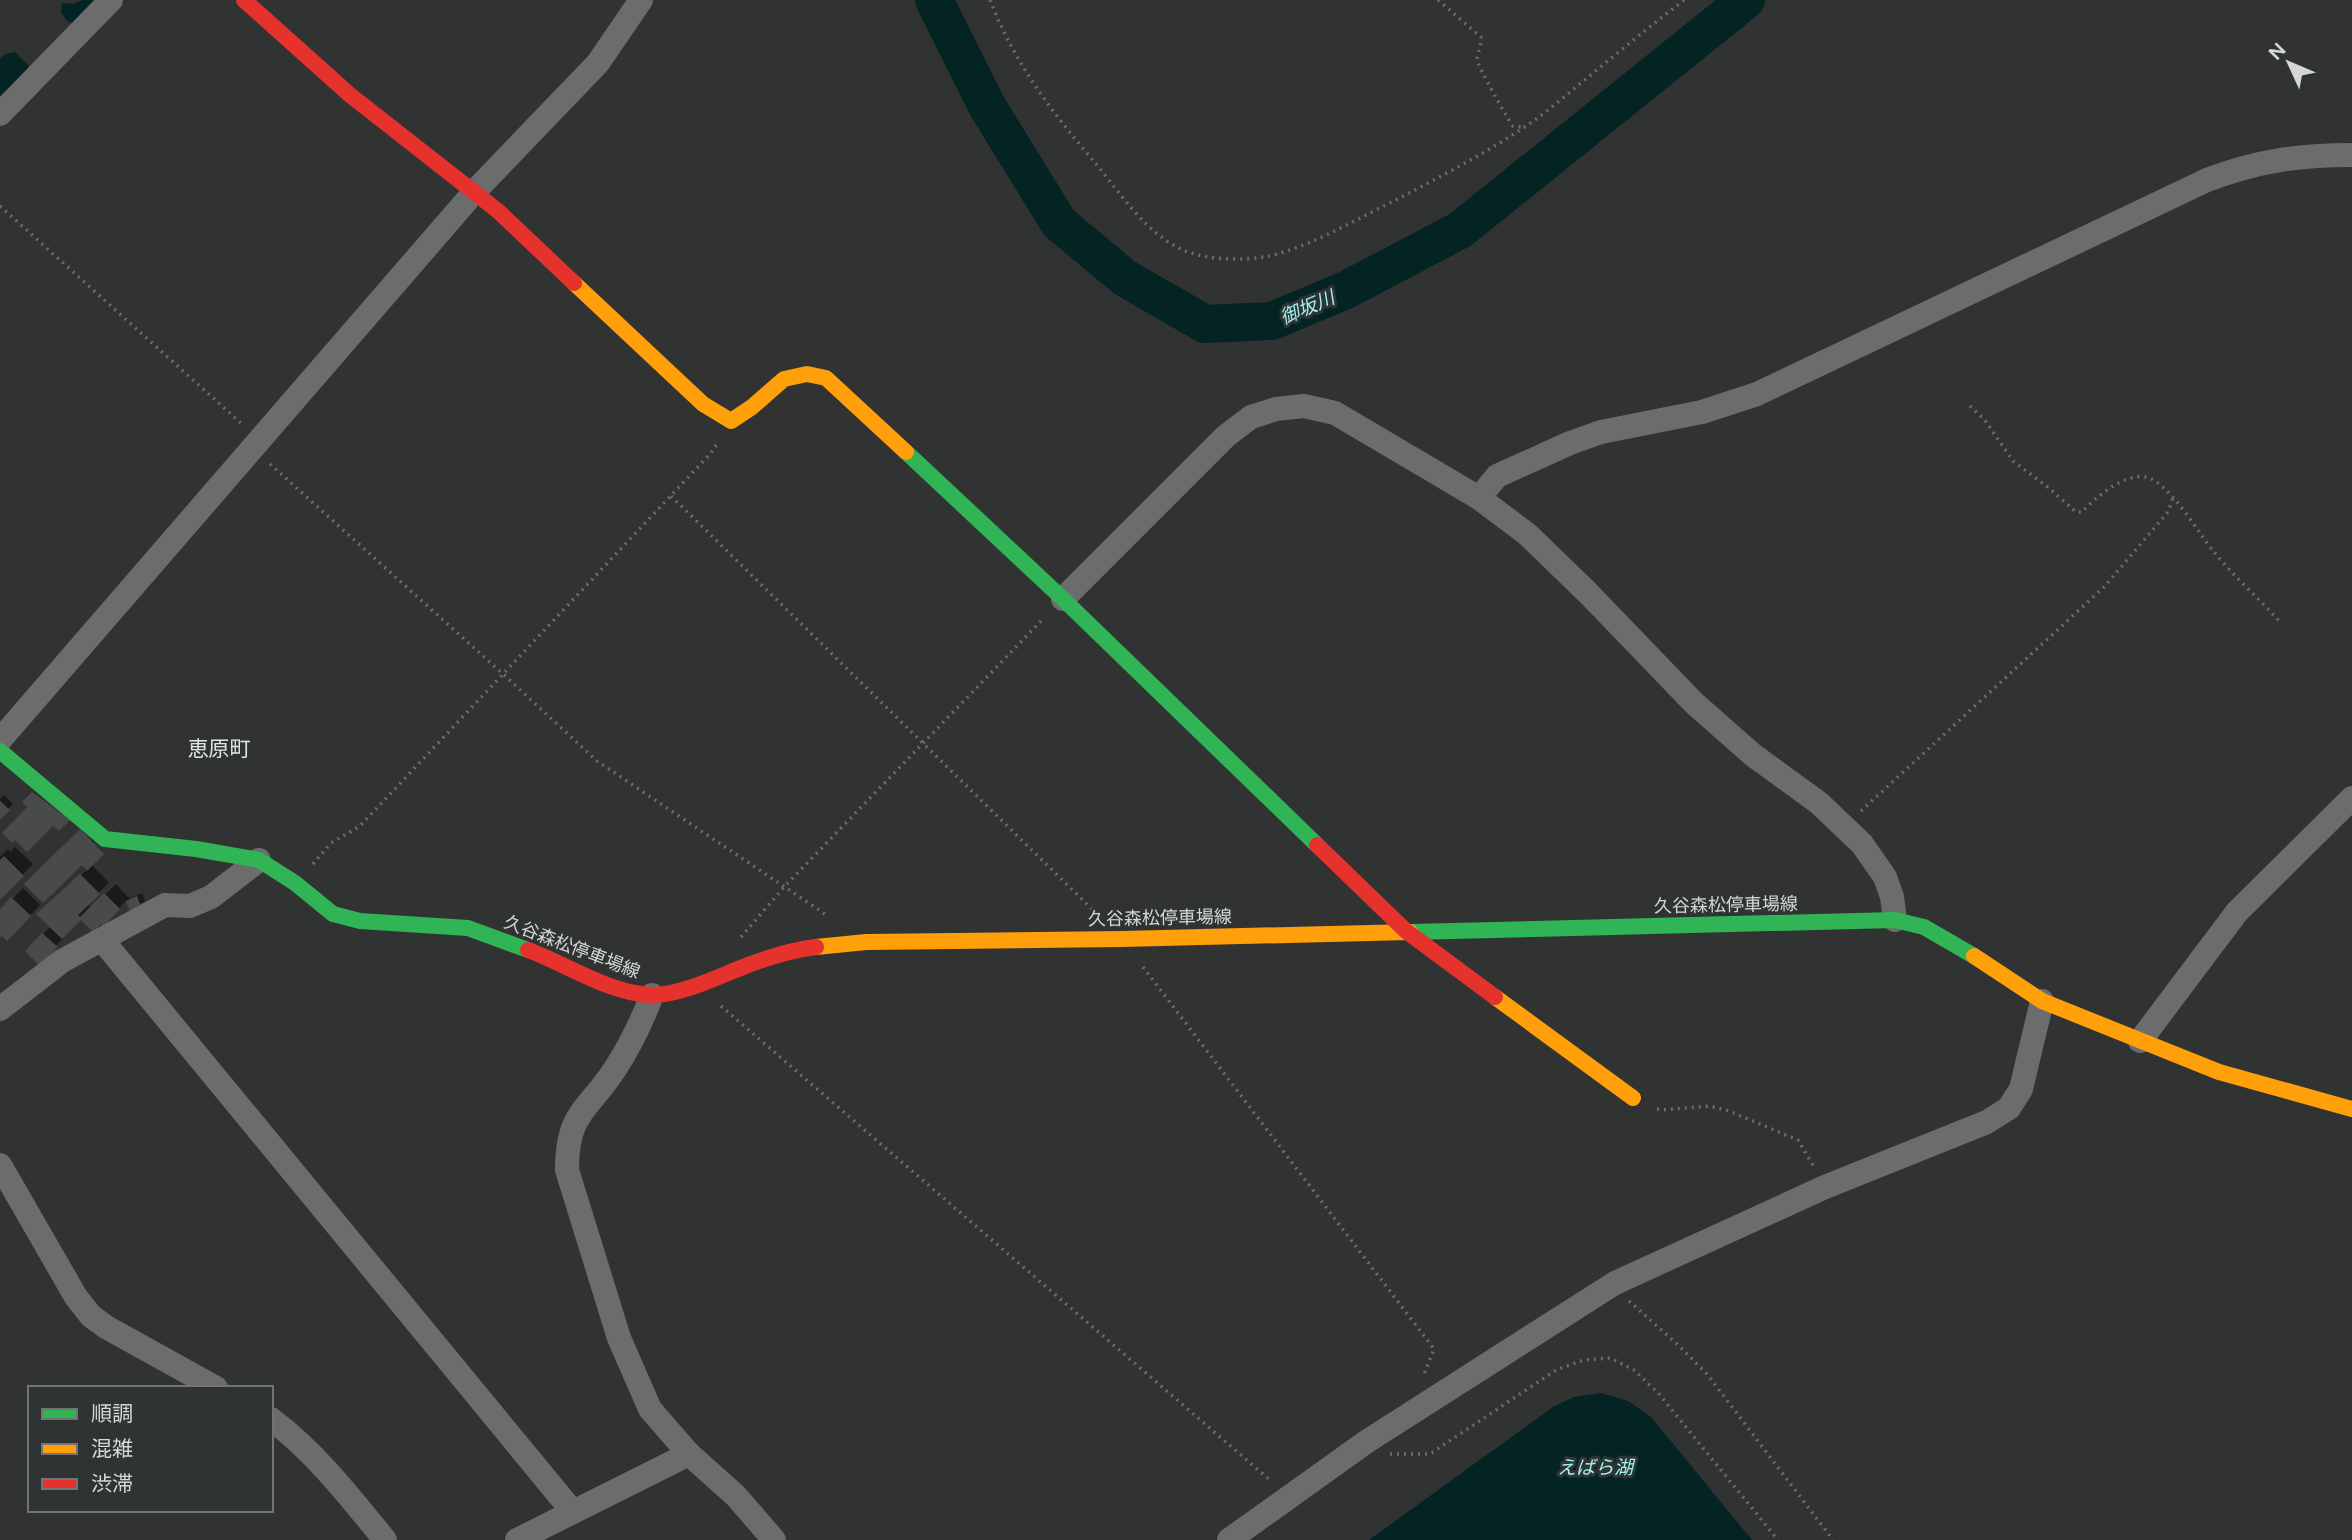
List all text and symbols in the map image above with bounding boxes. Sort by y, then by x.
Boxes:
north arrow [2254,28,2324,98]
text: N [2264,38,2291,65]
water label: 御坂川 [1276,285,1340,329]
district label: 恵原町 [188,736,251,761]
street label: 久谷森松停車場線 [1654,893,1798,917]
street label: 久谷森松停車場線 [1088,906,1232,930]
street label: 久谷森松停車場線 [501,911,643,983]
legend [28,1386,273,1512]
text: 順調 [91,1401,133,1426]
text: 混雑 [91,1436,133,1461]
water label: えばら湖 [1557,1456,1636,1479]
text: 渋滞 [91,1471,133,1496]

